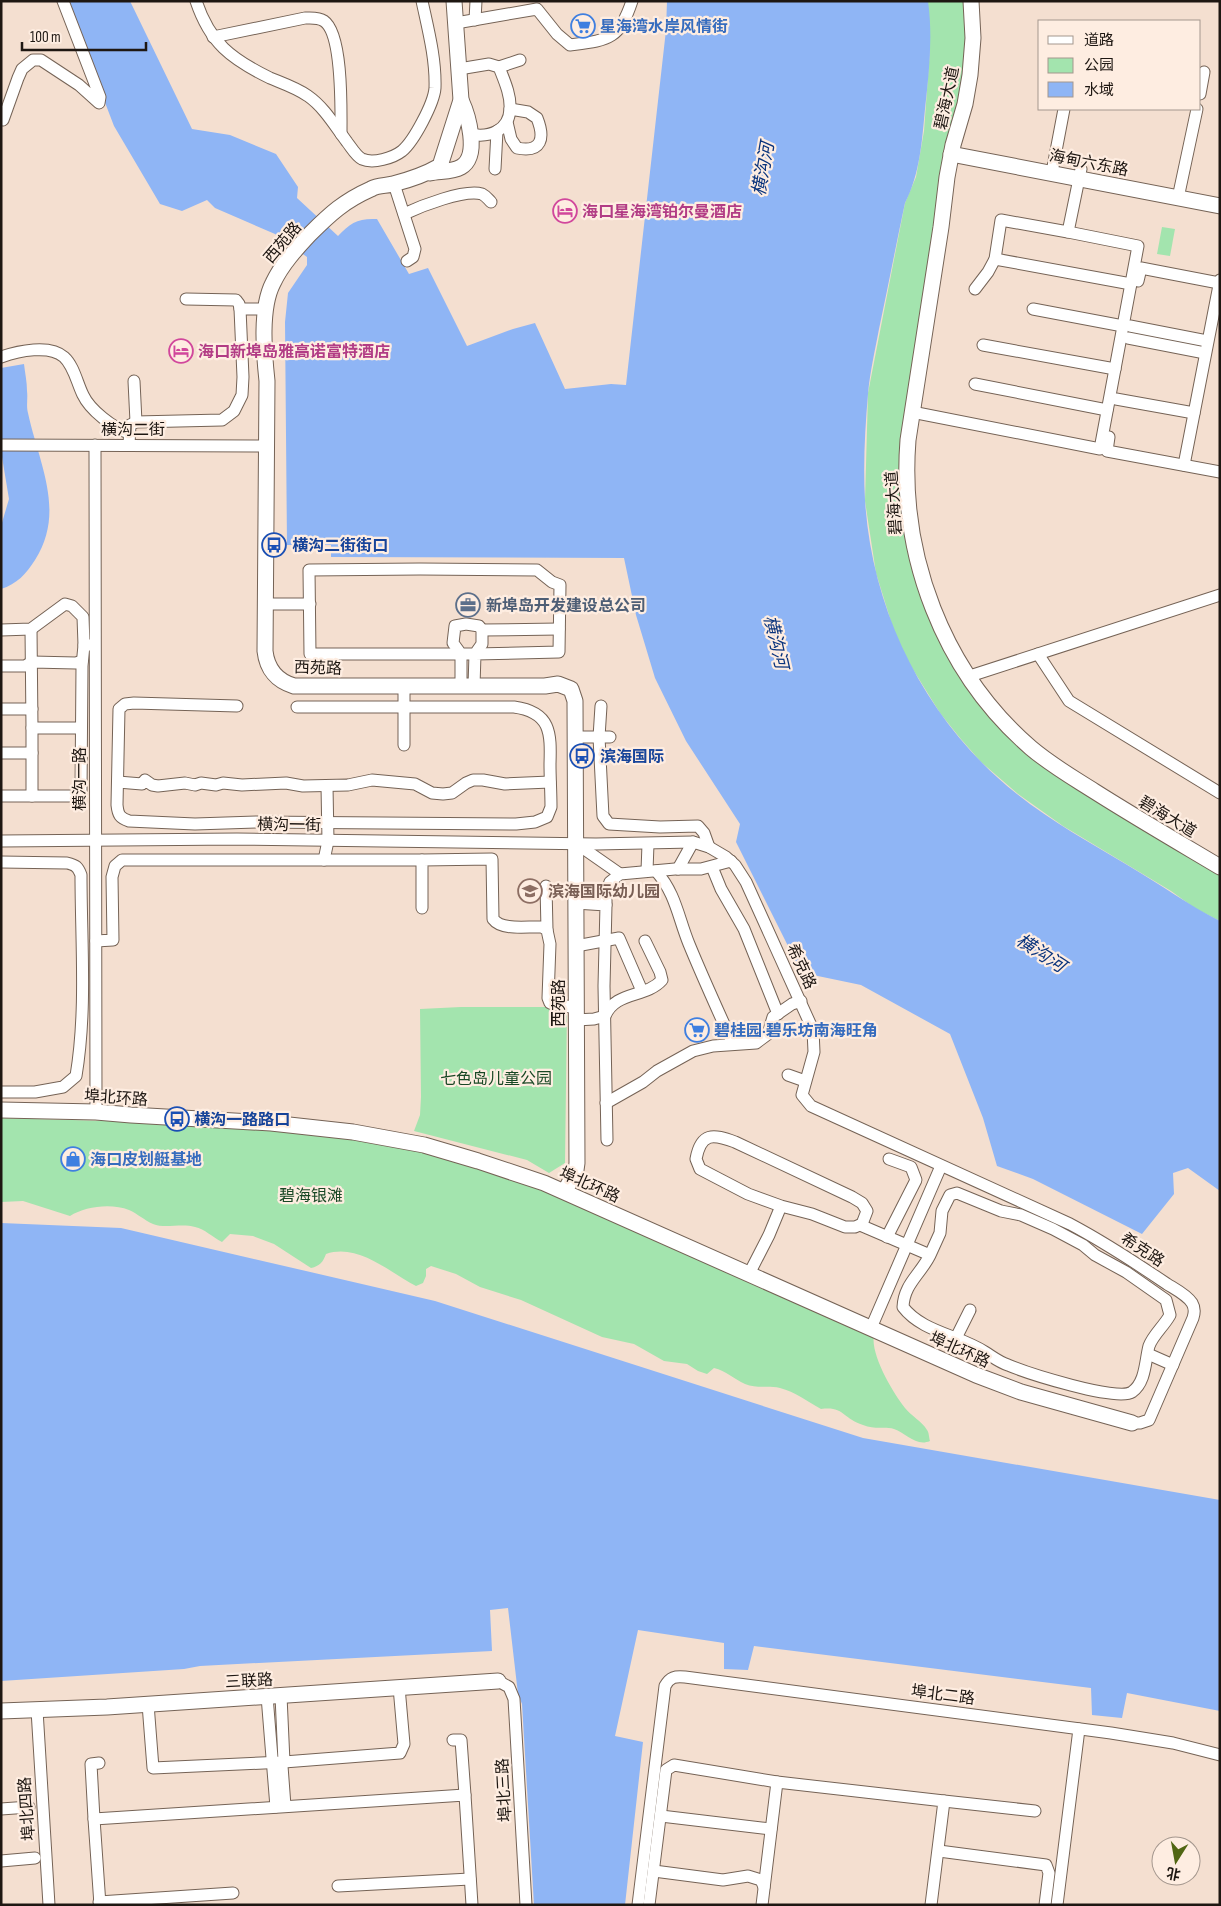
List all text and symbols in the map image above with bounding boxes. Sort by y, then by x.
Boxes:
supermarket icon: 星海湾水岸风情街 [570,13,596,39]
place label: 星海湾水岸风情街 [600,17,728,37]
scale bar [22,20,146,52]
legend [1038,20,1201,110]
text: 100 m [30,28,61,47]
text: 道路 [1084,31,1114,50]
text: 公园 [1084,56,1114,75]
street label: 碧海大道 [932,65,963,132]
text: 水域 [1084,81,1114,100]
water label: 横沟河 [748,138,779,197]
street label: 海甸六东路 [1048,147,1130,180]
hotel icon: 海口星海湾铂尔曼酒店 [552,198,578,224]
place label: 海口星海湾铂尔曼酒店 [582,202,742,222]
street label: 西苑路 [260,218,306,267]
hotel icon: 海口新埠岛雅高诺富特酒店 [168,338,194,364]
place label: 海口新埠岛雅高诺富特酒店 [198,342,390,362]
street label: 横沟二街 [101,421,165,440]
street label: 碧海大道 [883,470,906,535]
bus stop icon: 横沟二街街口 [261,532,287,558]
place label: 横沟二街街口 [292,536,388,556]
office icon: 新埠岛开发建设总公司 [455,592,481,618]
place label: 新埠岛开发建设总公司 [486,596,646,616]
water label: 横沟河 [759,613,792,674]
street label: 西苑路 [294,658,342,679]
bus stop icon: 滨海国际 [569,743,595,769]
street label: 横沟一路 [71,747,90,811]
place label: 滨海国际 [600,748,664,767]
street label: 碧海大道 [1135,793,1200,842]
street label: 横沟一街 [257,815,321,836]
school or university icon: 滨海国际幼儿园 [517,878,543,904]
place label: 滨海国际幼儿园 [548,882,660,902]
water label: 横沟河 [1012,930,1072,979]
street label: 希克路 [782,941,819,992]
street label: 西苑路 [550,979,569,1027]
supermarket icon: 碧桂园·碧乐坊南海旺角 [684,1017,710,1043]
place label: 碧桂园·碧乐坊南海旺角 [714,1022,878,1041]
park label: 七色岛儿童公园 [440,1070,552,1089]
street label: 埠北环路 [83,1087,148,1110]
bus stop icon: 横沟一路路口 [164,1106,190,1132]
place label: 横沟一路路口 [194,1110,290,1130]
shop icon: 海口皮划艇基地 [60,1146,86,1172]
place label: 海口皮划艇基地 [90,1150,202,1170]
street label: 埠北环路 [556,1164,622,1207]
park label: 碧海银滩 [279,1187,343,1206]
street label: 希克路 [1117,1229,1167,1271]
street label: 埠北环路 [926,1329,992,1372]
street label: 三联路 [225,1671,274,1692]
street label: 埠北二路 [910,1682,976,1709]
street label: 埠北三路 [493,1757,516,1822]
street label: 埠北四路 [16,1776,39,1841]
north arrow [1151,1836,1201,1886]
text: 北 [1165,1864,1182,1883]

